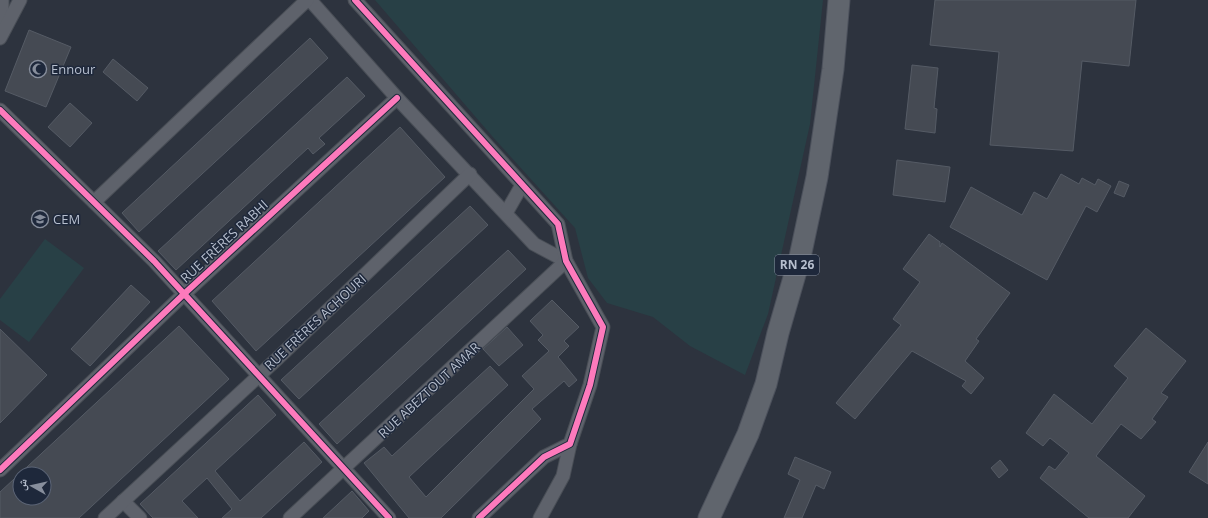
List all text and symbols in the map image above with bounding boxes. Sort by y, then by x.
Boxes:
mosque icon: Ennour [28,59,48,79]
place label: Ennour [51,60,96,78]
street label: RUE FRÈRES RABHI [176,196,272,286]
school or university icon: CEM [30,209,50,229]
place label: CEM [53,210,80,228]
road number: RN 26 [775,255,819,275]
street label: RUE FRÈRES ACHOURI [260,270,370,374]
street label: RUE ABEZTOUT AMAR [374,338,484,442]
north arrow [12,466,52,506]
text: ش [13,477,31,492]

